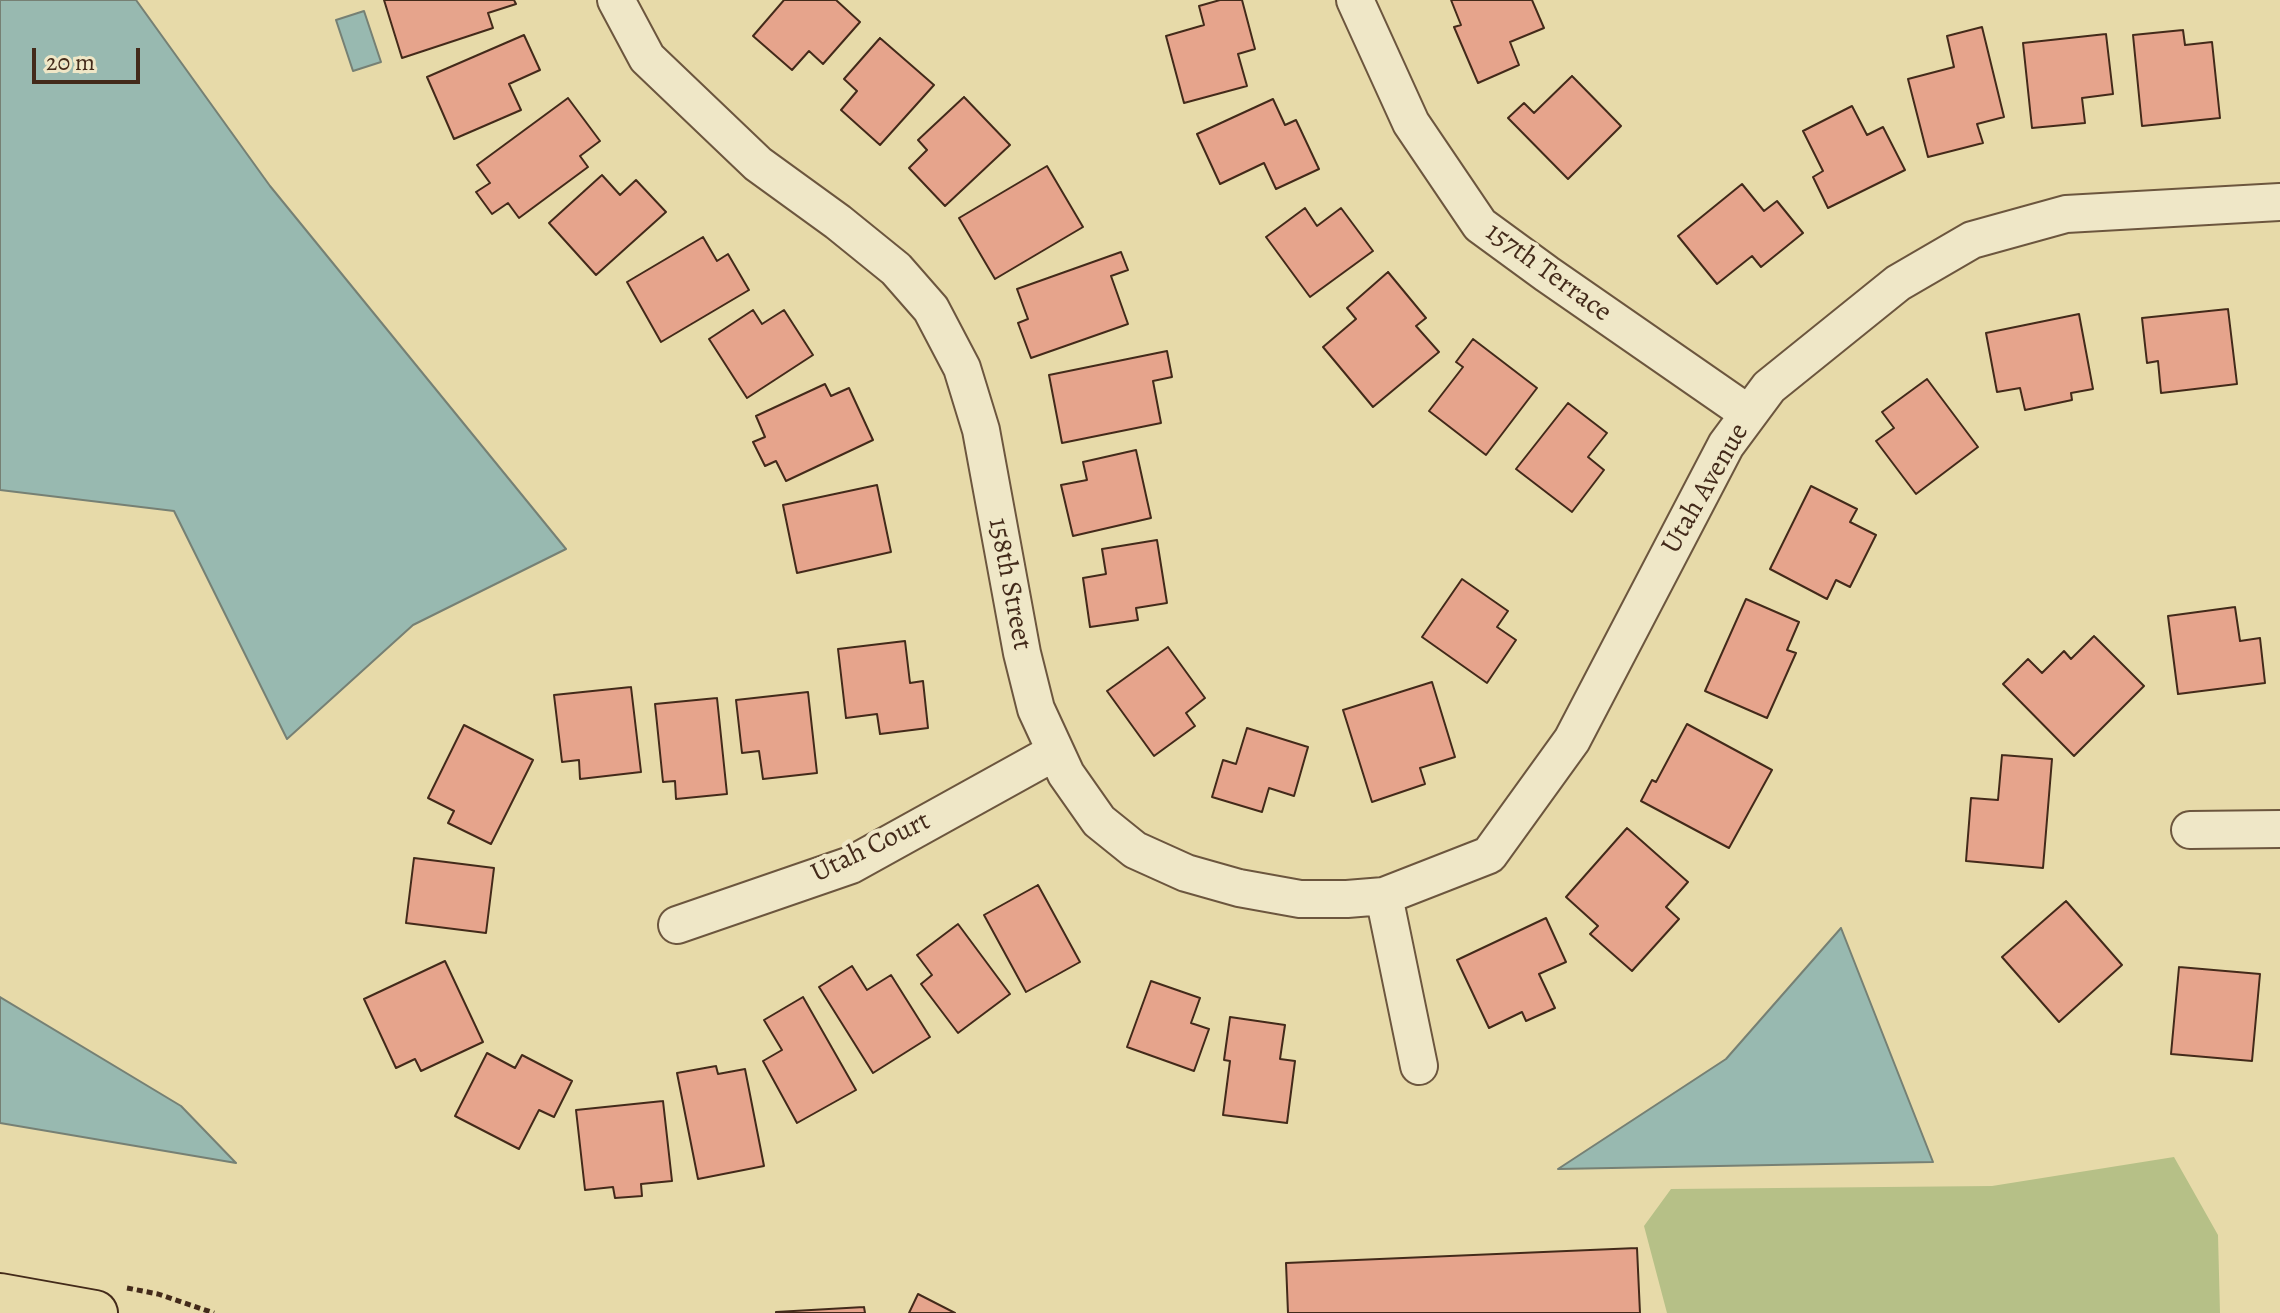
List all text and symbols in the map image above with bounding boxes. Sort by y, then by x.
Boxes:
scale bar [36,32,144,82]
text: 20 m [46,46,95,78]
street label: 157th Terrace [1478,216,1618,330]
street label: Utah Avenue [1655,418,1757,560]
street label: 158th Street [980,515,1038,653]
street label: Utah Court [806,805,936,891]

